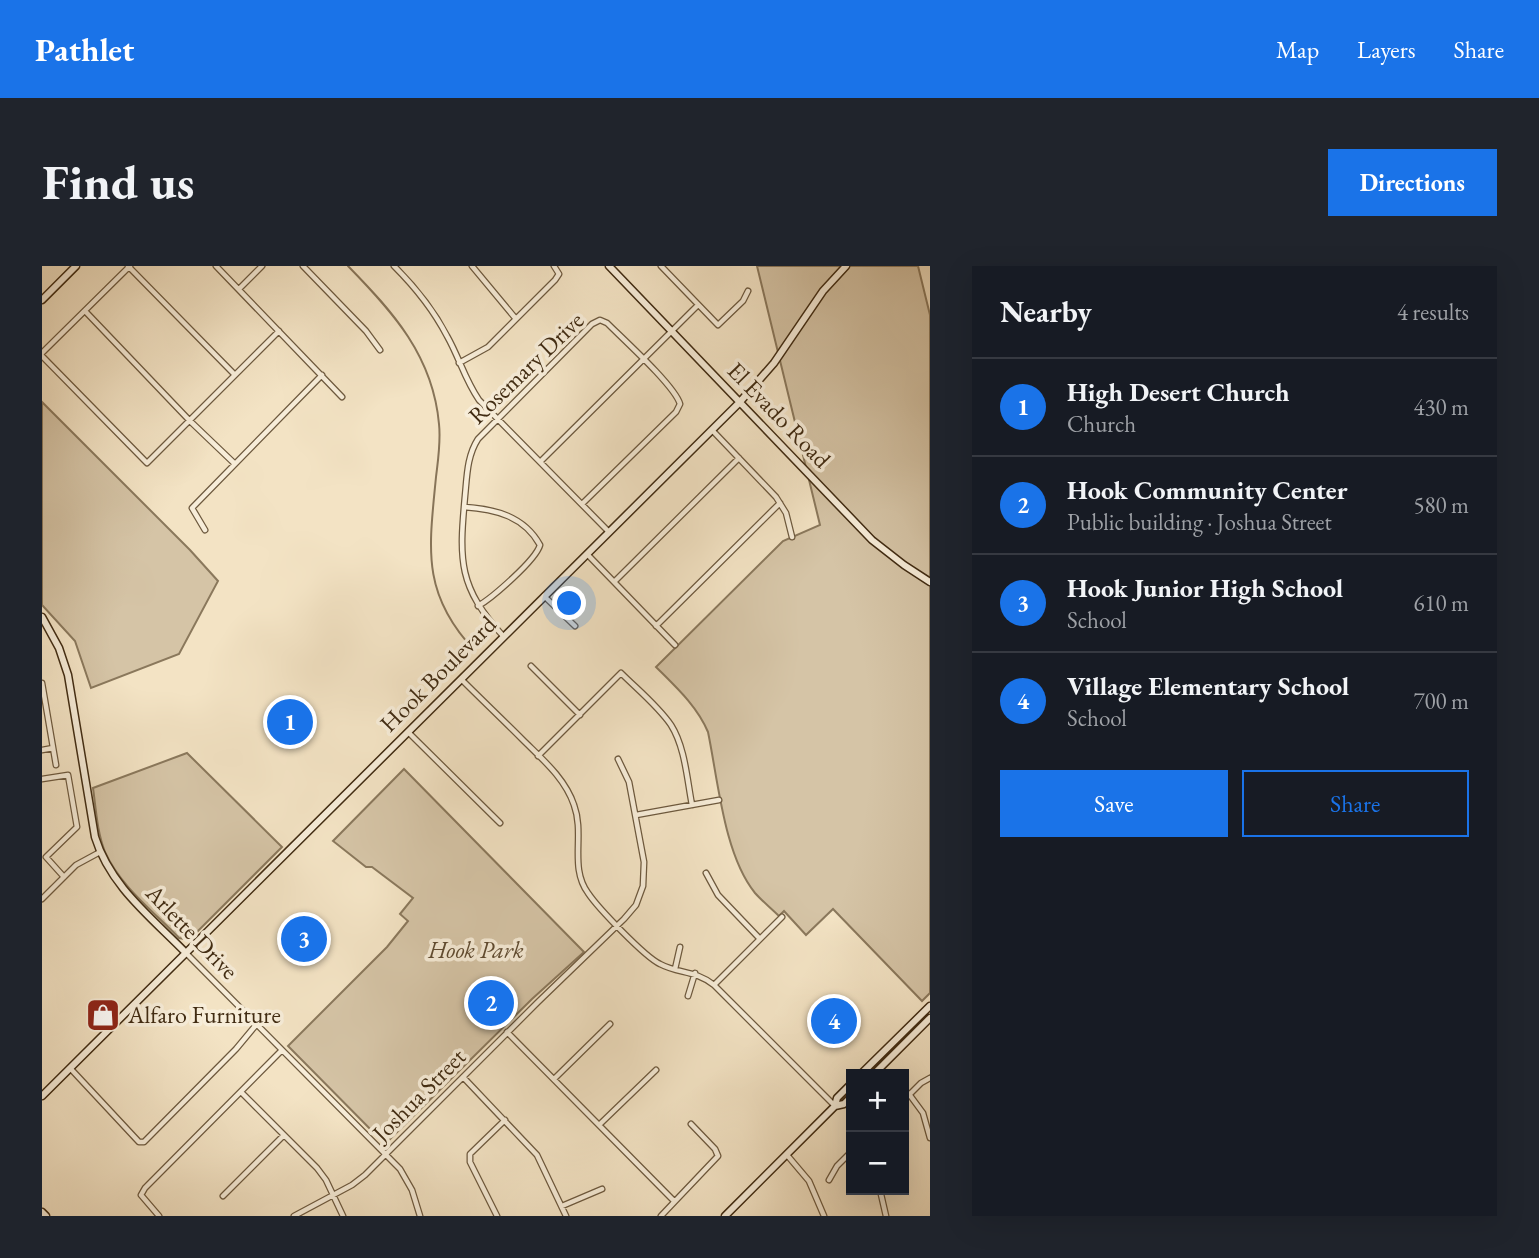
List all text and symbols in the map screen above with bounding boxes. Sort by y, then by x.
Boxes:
text: Pathlet [35,28,134,71]
text: Map [1276,34,1319,65]
text: Layers [1357,34,1416,65]
text: Share [1454,34,1504,65]
button: Directions [1328,149,1497,216]
text: Find us [42,150,194,214]
text: Nearby [1000,292,1092,331]
text: 4 results [1397,297,1469,327]
street label: Rosemary Drive [461,305,590,431]
street label: El Evado Road [721,355,838,475]
text: High Desert Church [1067,375,1290,409]
text: 1 [1017,392,1029,422]
text: 430 m [1413,392,1469,422]
text: Church [1067,409,1136,439]
text: Hook Community Center [1067,473,1347,507]
text: 2 [1017,490,1029,520]
text: 580 m [1413,490,1469,520]
text: Public building · Joshua Street [1067,507,1332,537]
text: Hook Junior High School [1067,571,1343,605]
your location [552,586,586,620]
text: 3 [1017,588,1029,618]
text: 610 m [1413,588,1469,618]
text: School [1067,605,1127,635]
street label: Hook Boulevard [373,608,503,739]
text: Village Elementary School [1067,669,1349,703]
text: 4 [1017,686,1029,716]
text: 700 m [1413,686,1469,716]
pin: 1 [267,696,313,748]
text: School [1067,703,1127,733]
button: Save [1000,770,1228,837]
button: Share [1242,770,1469,837]
street label: Arlette Drive [139,877,245,986]
pin: 3 [281,913,327,965]
park label: Hook Park [427,934,524,965]
pin: 2 [468,977,514,1029]
pin: 4 [811,995,857,1047]
shop icon: Alfaro Furniture [84,996,122,1034]
place label: Alfaro Furniture [127,999,281,1030]
street label: Joshua Street [364,1041,472,1149]
map controls [846,1069,909,1195]
button: + [846,1069,909,1132]
button: − [846,1132,909,1195]

